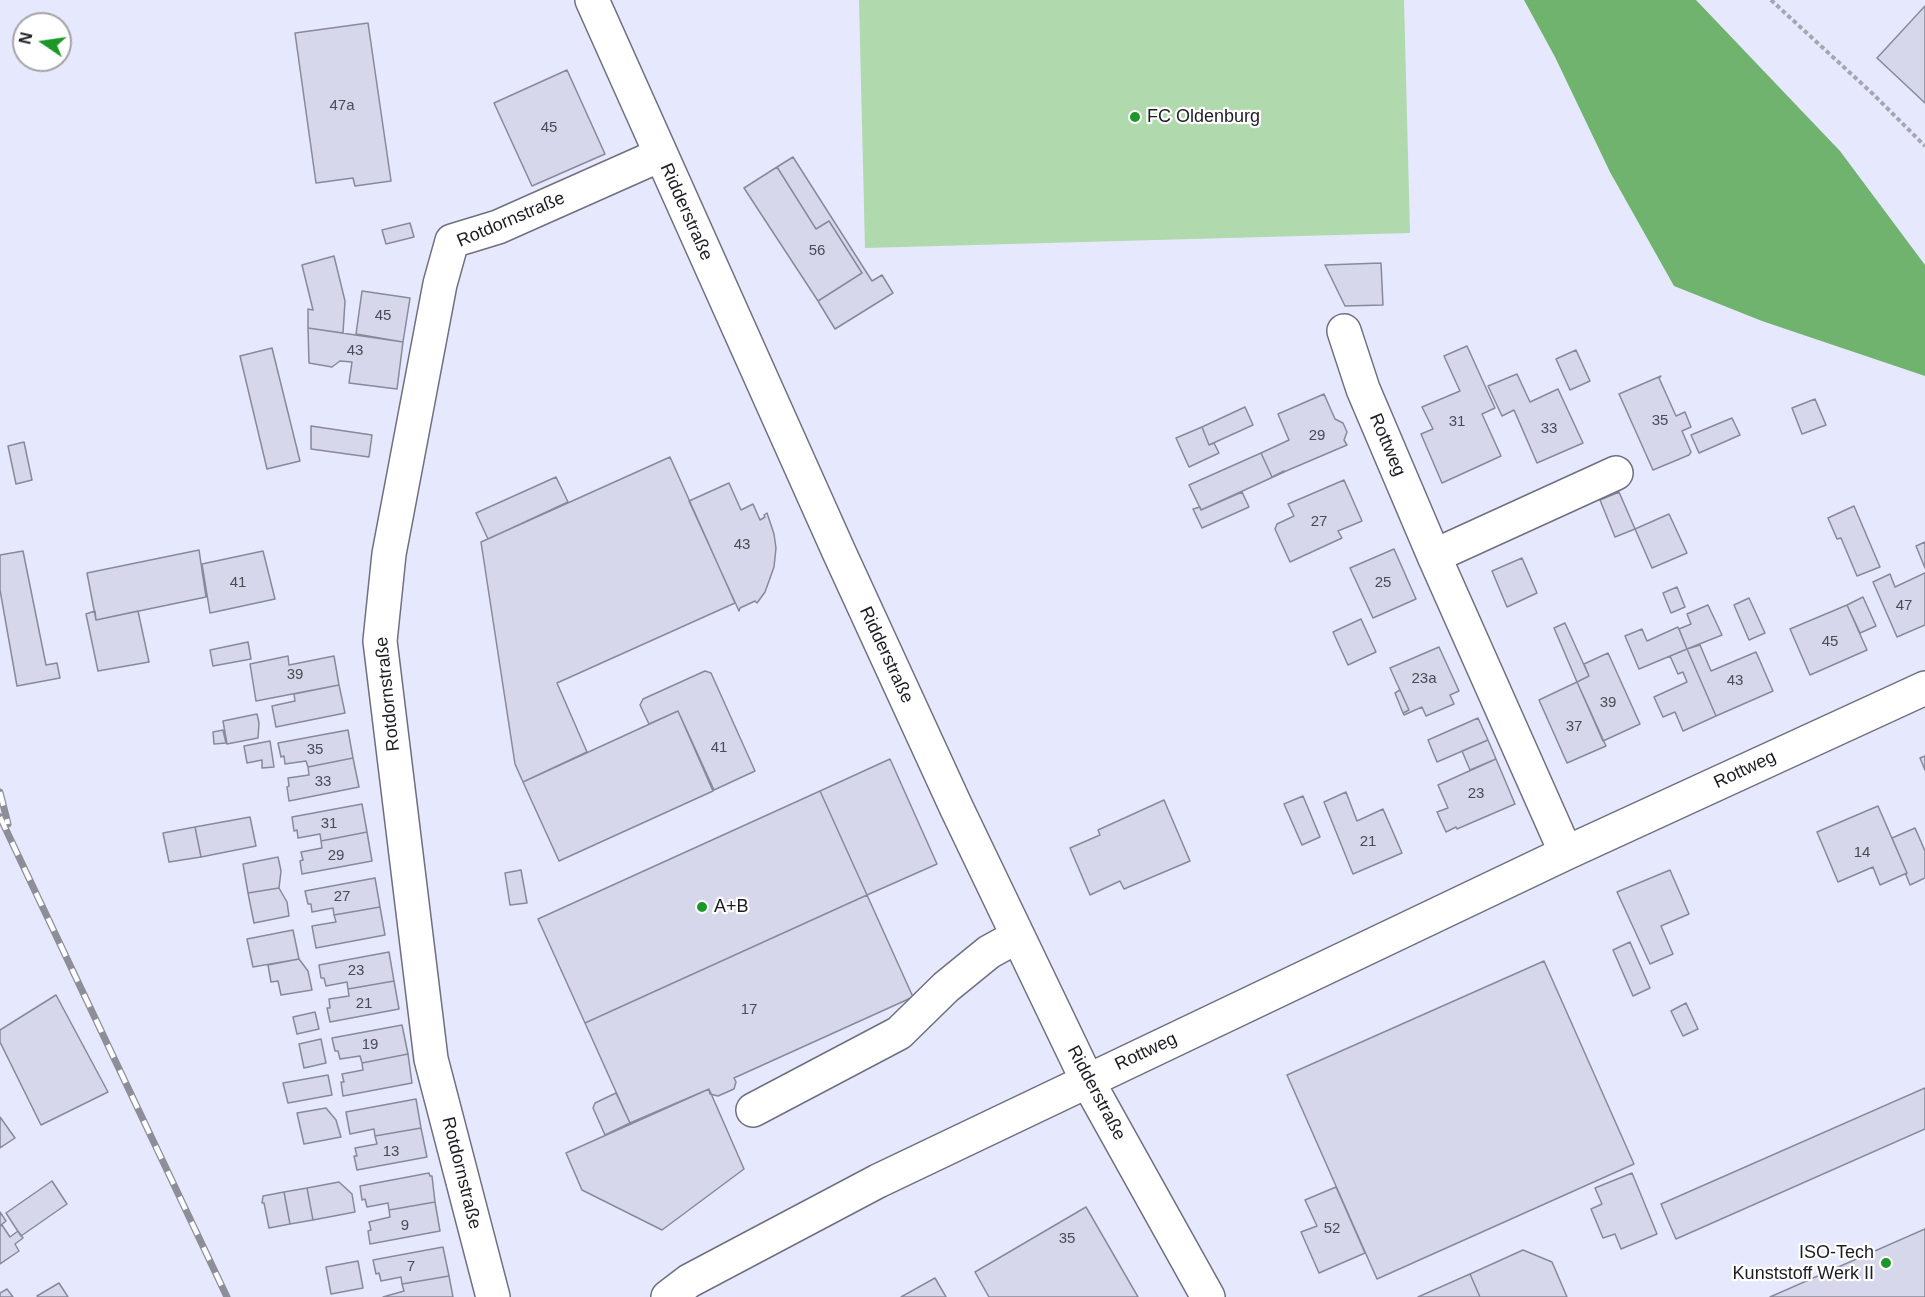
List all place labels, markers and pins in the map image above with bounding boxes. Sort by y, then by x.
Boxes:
place label: FC Oldenburg [1147,106,1260,128]
marker: FC Oldenburg [1128,110,1142,124]
place label: A+B [714,896,749,918]
marker: A+B [695,900,709,914]
place label: ISO-Tech Kunststoff Werk II [1733,1242,1874,1284]
marker: ISO-Tech Kunststoff Werk II [1879,1256,1893,1270]

